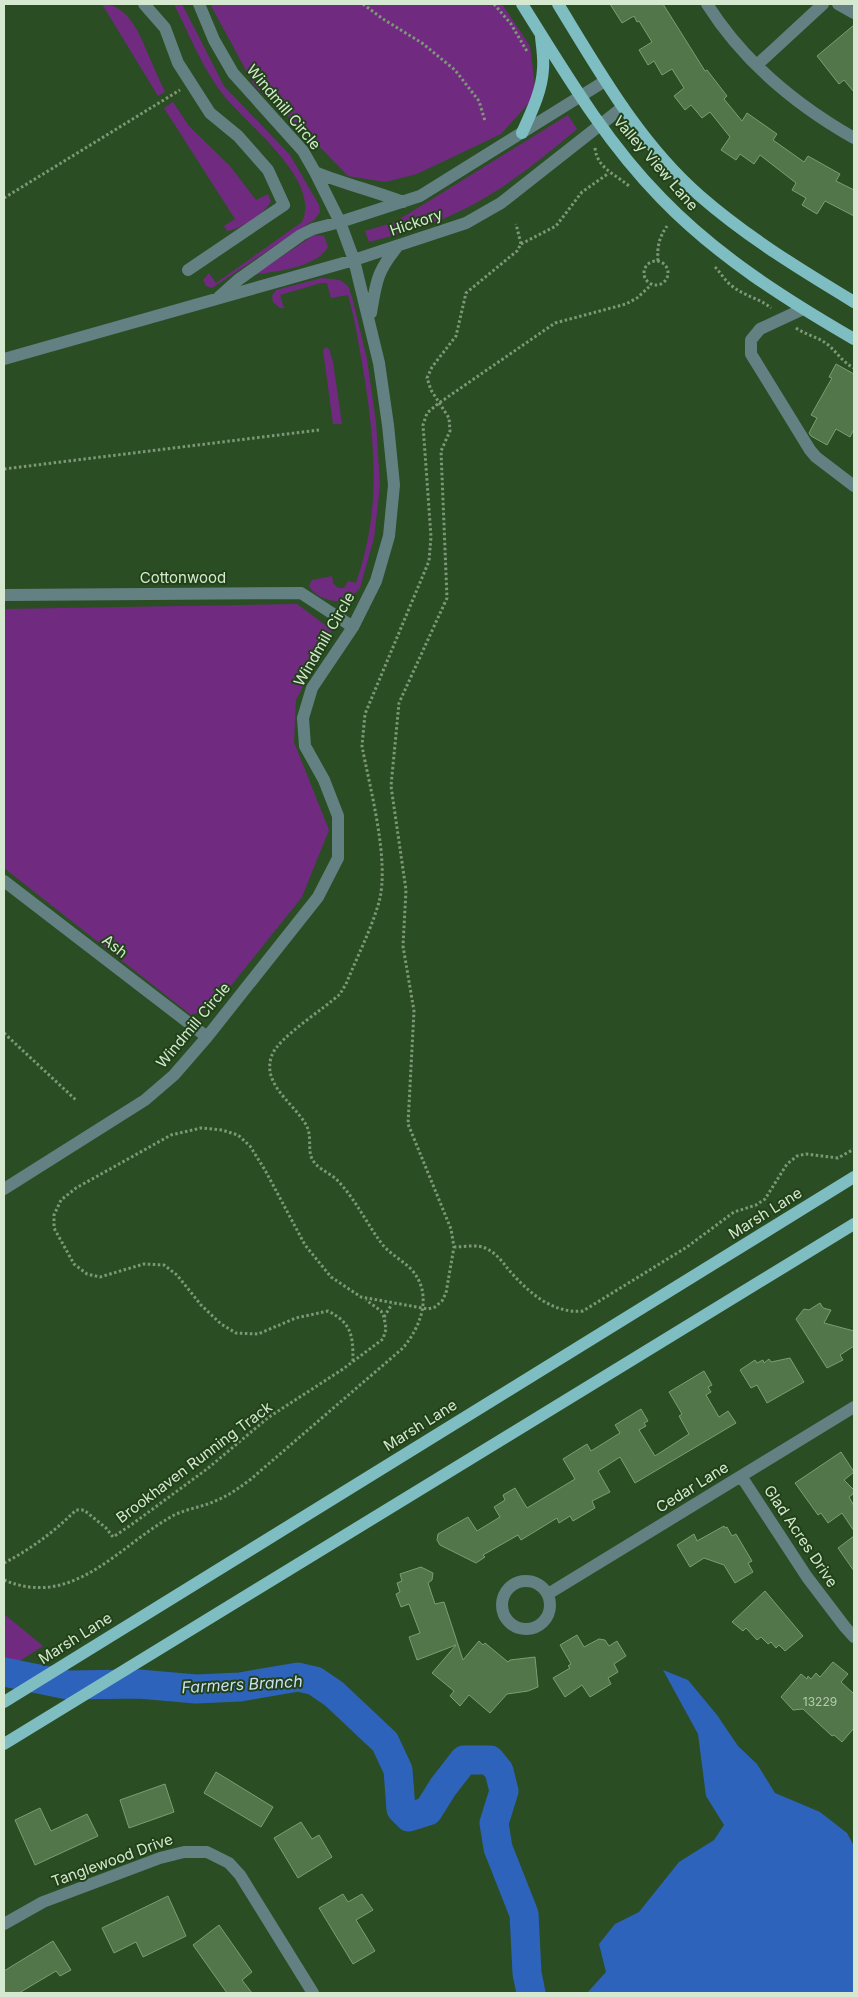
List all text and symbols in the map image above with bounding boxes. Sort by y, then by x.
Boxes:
street label: Windmill Circle [243,60,325,154]
street label: Valley View Lane [610,112,702,214]
street label: Hickory [387,204,445,240]
street label: Cottonwood [140,568,226,587]
street label: Windmill Circle [289,588,359,690]
street label: Ash [98,930,132,962]
street label: Windmill Circle [152,978,234,1072]
street label: Marsh Lane [725,1183,805,1243]
street label: Marsh Lane [380,1395,460,1455]
street label: Brookhaven Running Track [112,1397,276,1527]
street label: Cedar Lane [652,1457,732,1517]
street label: Glad Acres Drive [760,1481,842,1591]
street label: Marsh Lane [35,1608,115,1668]
water label: Farmers Branch [181,1671,303,1697]
house number: 13229 [803,1694,837,1709]
street label: Tanglewood Drive [49,1829,175,1891]

